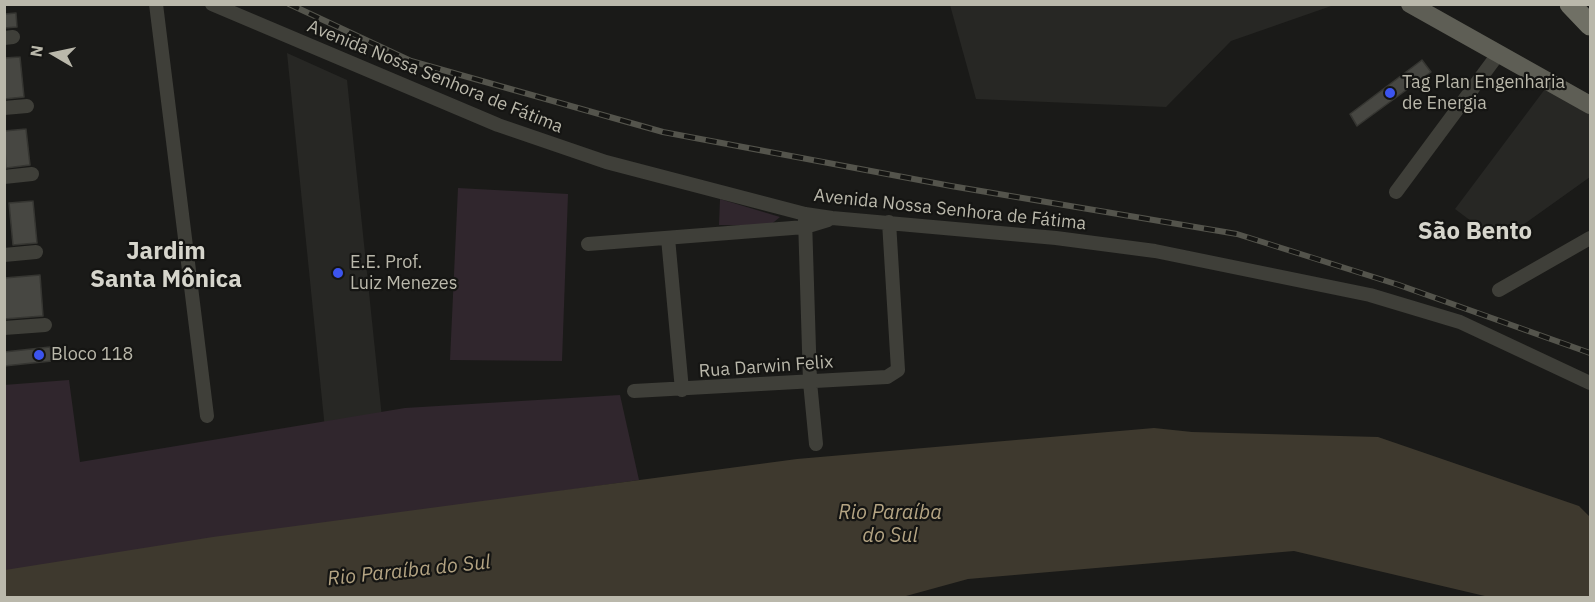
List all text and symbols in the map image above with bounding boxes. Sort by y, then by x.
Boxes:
street label: Avenida Nossa Senhora de Fátima [304,16,566,138]
north arrow [24,24,84,84]
text: N [25,44,47,58]
place label: Tag Plan Engenharia de Energia [1402,72,1565,115]
marker: Tag Plan Engenharia de Energia [1383,86,1397,100]
street label: Avenida Nossa Senhora de Fátima [813,185,1087,235]
district label: São Bento [1418,218,1532,246]
district label: Jardim Santa Mônica [90,238,242,294]
place label: E.E. Prof. Luiz Menezes [350,252,457,294]
marker: E.E. Prof. Luiz Menezes [331,266,345,280]
place label: Bloco 118 [51,344,133,366]
marker: Bloco 118 [32,348,46,362]
street label: Rua Darwin Felix [698,352,834,382]
water label: Rio Paraíba do Sul [838,501,942,548]
water label: Rio Paraíba do Sul [326,550,492,592]

